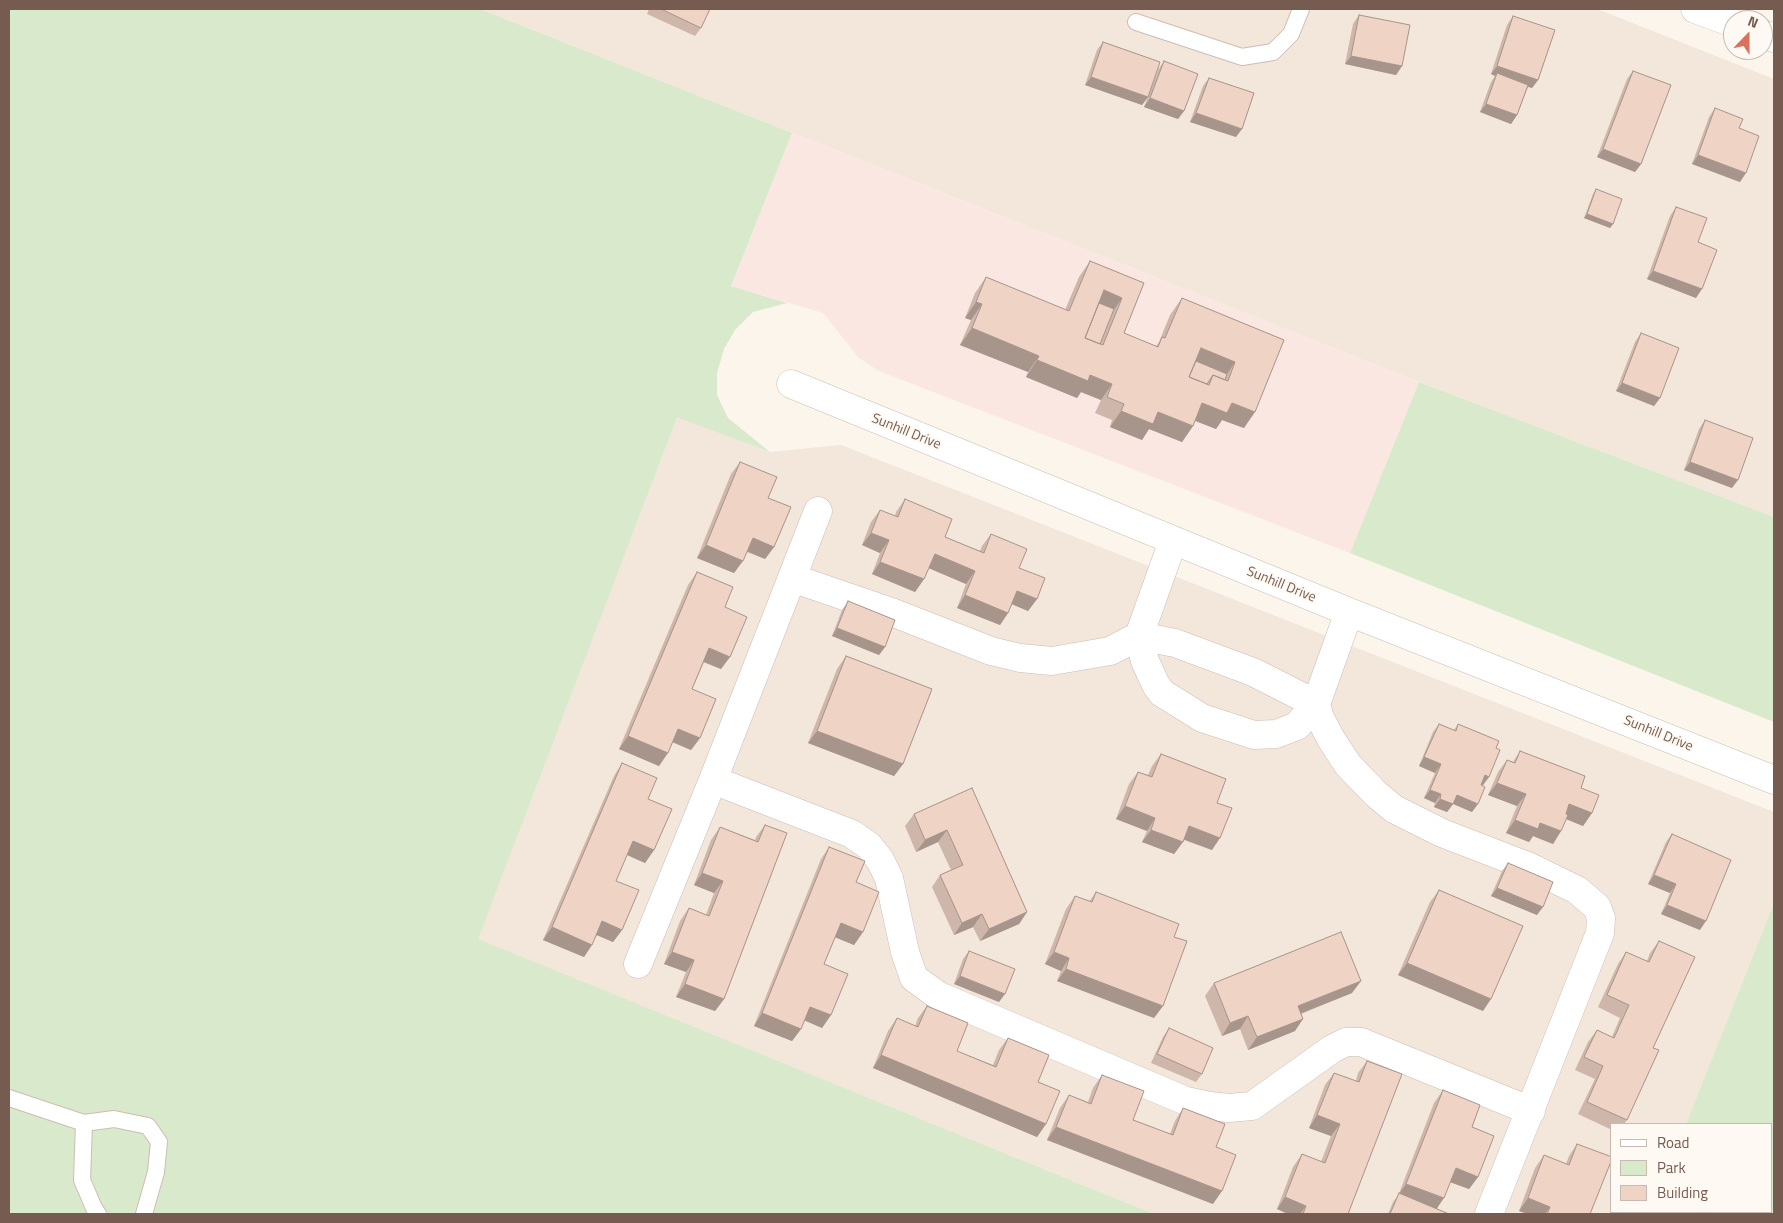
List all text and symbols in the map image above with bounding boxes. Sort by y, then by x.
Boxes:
north arrow [1723,10,1773,60]
text: N [1745,10,1762,33]
street label: Sunhill Drive [869,410,943,454]
street label: Sunhill Drive [1244,563,1318,607]
street label: Sunhill Drive [1621,712,1695,756]
legend [1610,1123,1773,1213]
text: Road [1657,1131,1689,1154]
text: Park [1657,1156,1686,1179]
text: Building [1657,1181,1708,1204]

